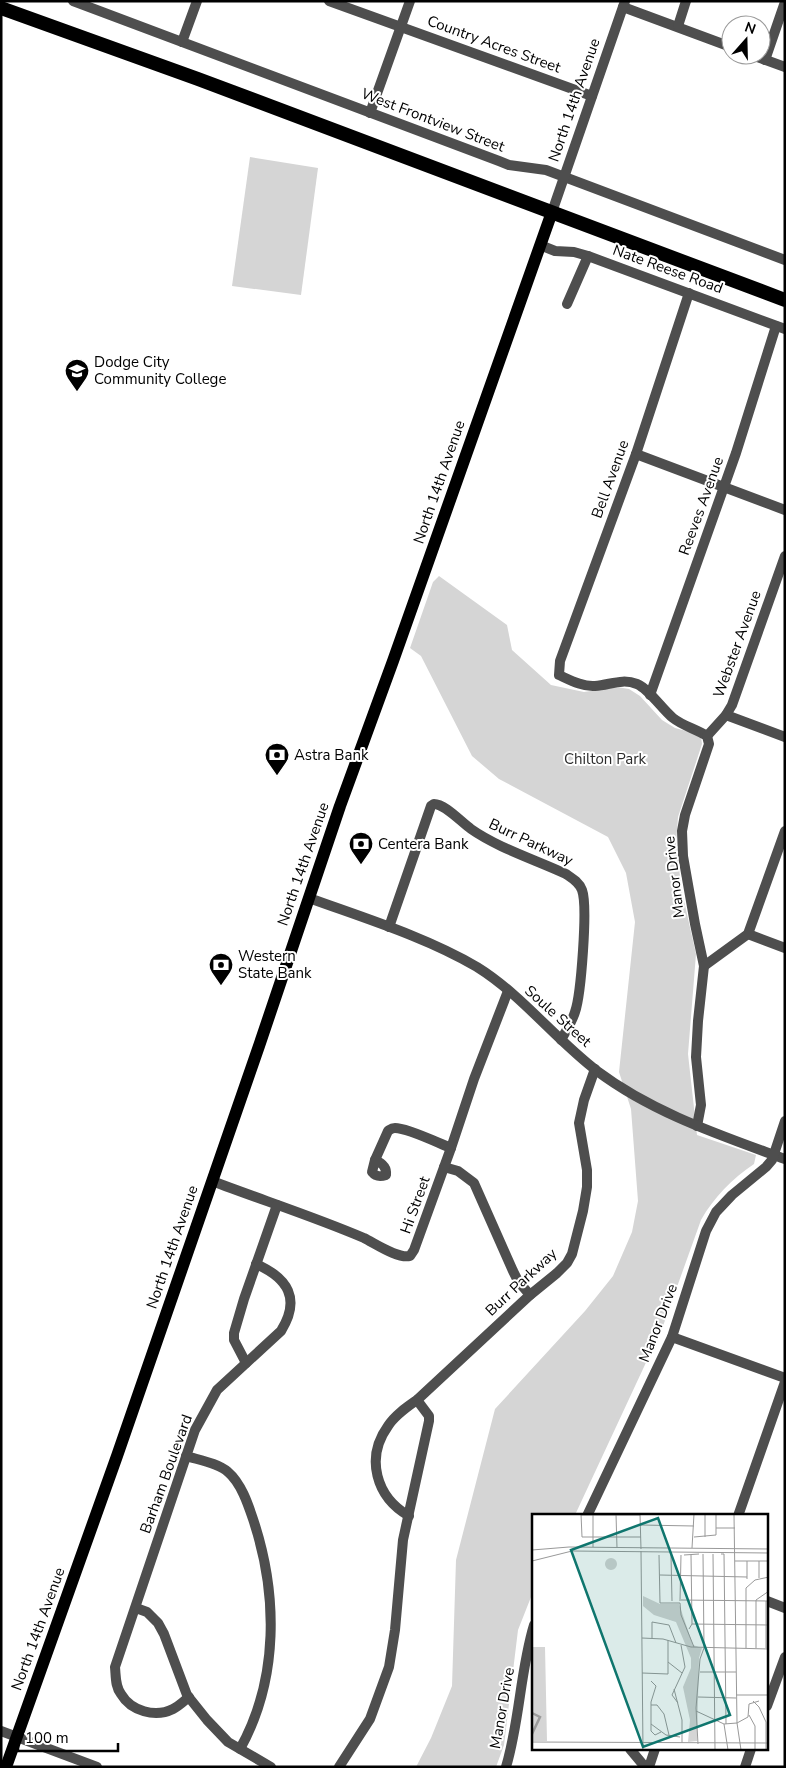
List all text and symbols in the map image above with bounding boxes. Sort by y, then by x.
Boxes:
street label: Country Acres Street [425,11,564,78]
north arrow [721,15,771,65]
text: N [742,18,758,39]
street label: North 14th Avenue [543,36,605,164]
street label: West Frontview Street [359,83,508,157]
street label: Nate Reese Road [610,240,726,298]
place label: Dodge City Community College [94,352,226,389]
school or university icon: Dodge City Community College [64,358,90,392]
street label: North 14th Avenue [408,418,470,546]
street label: Bell Avenue [587,437,633,521]
street label: Reeves Avenue [674,454,728,558]
street label: Webster Avenue [708,588,766,700]
bank icon: Astra Bank [264,742,290,776]
place label: Astra Bank [294,745,369,765]
park label: Chilton Park [564,749,647,769]
street label: North 14th Avenue [272,800,334,928]
street label: Burr Parkway [486,814,577,870]
bank icon: Centera Bank [348,831,374,865]
place label: Centera Bank [378,834,469,854]
street label: Manor Drive [659,835,689,919]
place label: Western State Bank [238,946,312,983]
bank icon: Western State Bank [208,952,234,986]
street label: Soule Street [520,981,596,1052]
street label: Hi Street [395,1173,435,1236]
street label: North 14th Avenue [141,1183,203,1311]
street label: Burr Parkway [481,1243,561,1320]
street label: Manor Drive [634,1281,682,1365]
street label: Barham Boulevard [135,1412,197,1536]
inset map [532,1514,768,1750]
street label: North 14th Avenue [6,1565,70,1693]
street label: Manor Drive [485,1666,519,1750]
scale bar [18,1720,118,1752]
text: 100 m [25,1728,69,1748]

